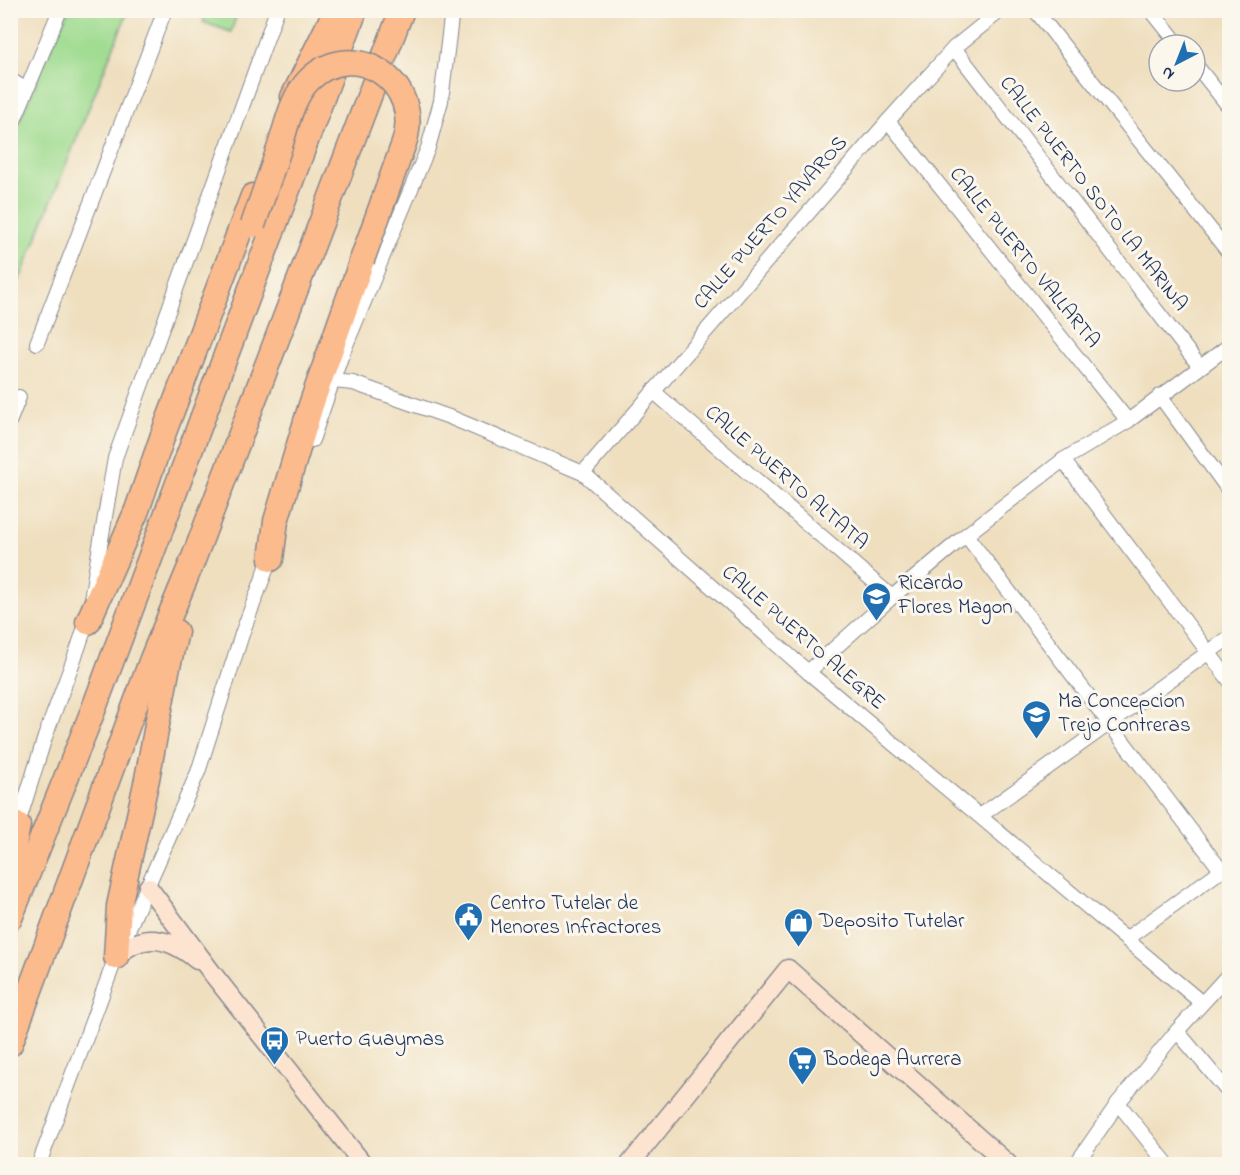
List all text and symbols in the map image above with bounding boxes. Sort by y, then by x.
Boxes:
north arrow [1147,33,1207,93]
street label: CALLE PUERTO SOTO LA MARINA [993,71,1193,317]
street label: CALLE PUERTO YAVAROS [687,129,855,317]
street label: CALLE PUERTO VALLARTA [941,161,1107,355]
street label: CALLE PUERTO ALTATA [698,398,874,558]
street label: CALLE PUERTO ALEGRE [714,558,892,718]
place label: Ricardo Flores Magon [897,569,1013,625]
school or university icon: Ricardo Flores Magon [861,580,893,622]
place label: Ma Concepcion Trejo Contreras [1058,687,1191,741]
school or university icon: Ma Concepcion Trejo Contreras [1021,698,1053,740]
place label: Centro Tutelar de Menores Infractores [490,889,661,943]
public building icon: Centro Tutelar de Menores Infractores [453,900,485,942]
shop icon: Deposito Tutelar [782,906,814,948]
place label: Deposito Tutelar [818,907,965,937]
bus stop icon: Puerto Guaymas [259,1024,291,1066]
place label: Puerto Guaymas [296,1025,444,1057]
supermarket icon: Bodega Aurrera [787,1044,819,1086]
place label: Bodega Aurrera [823,1045,961,1077]

